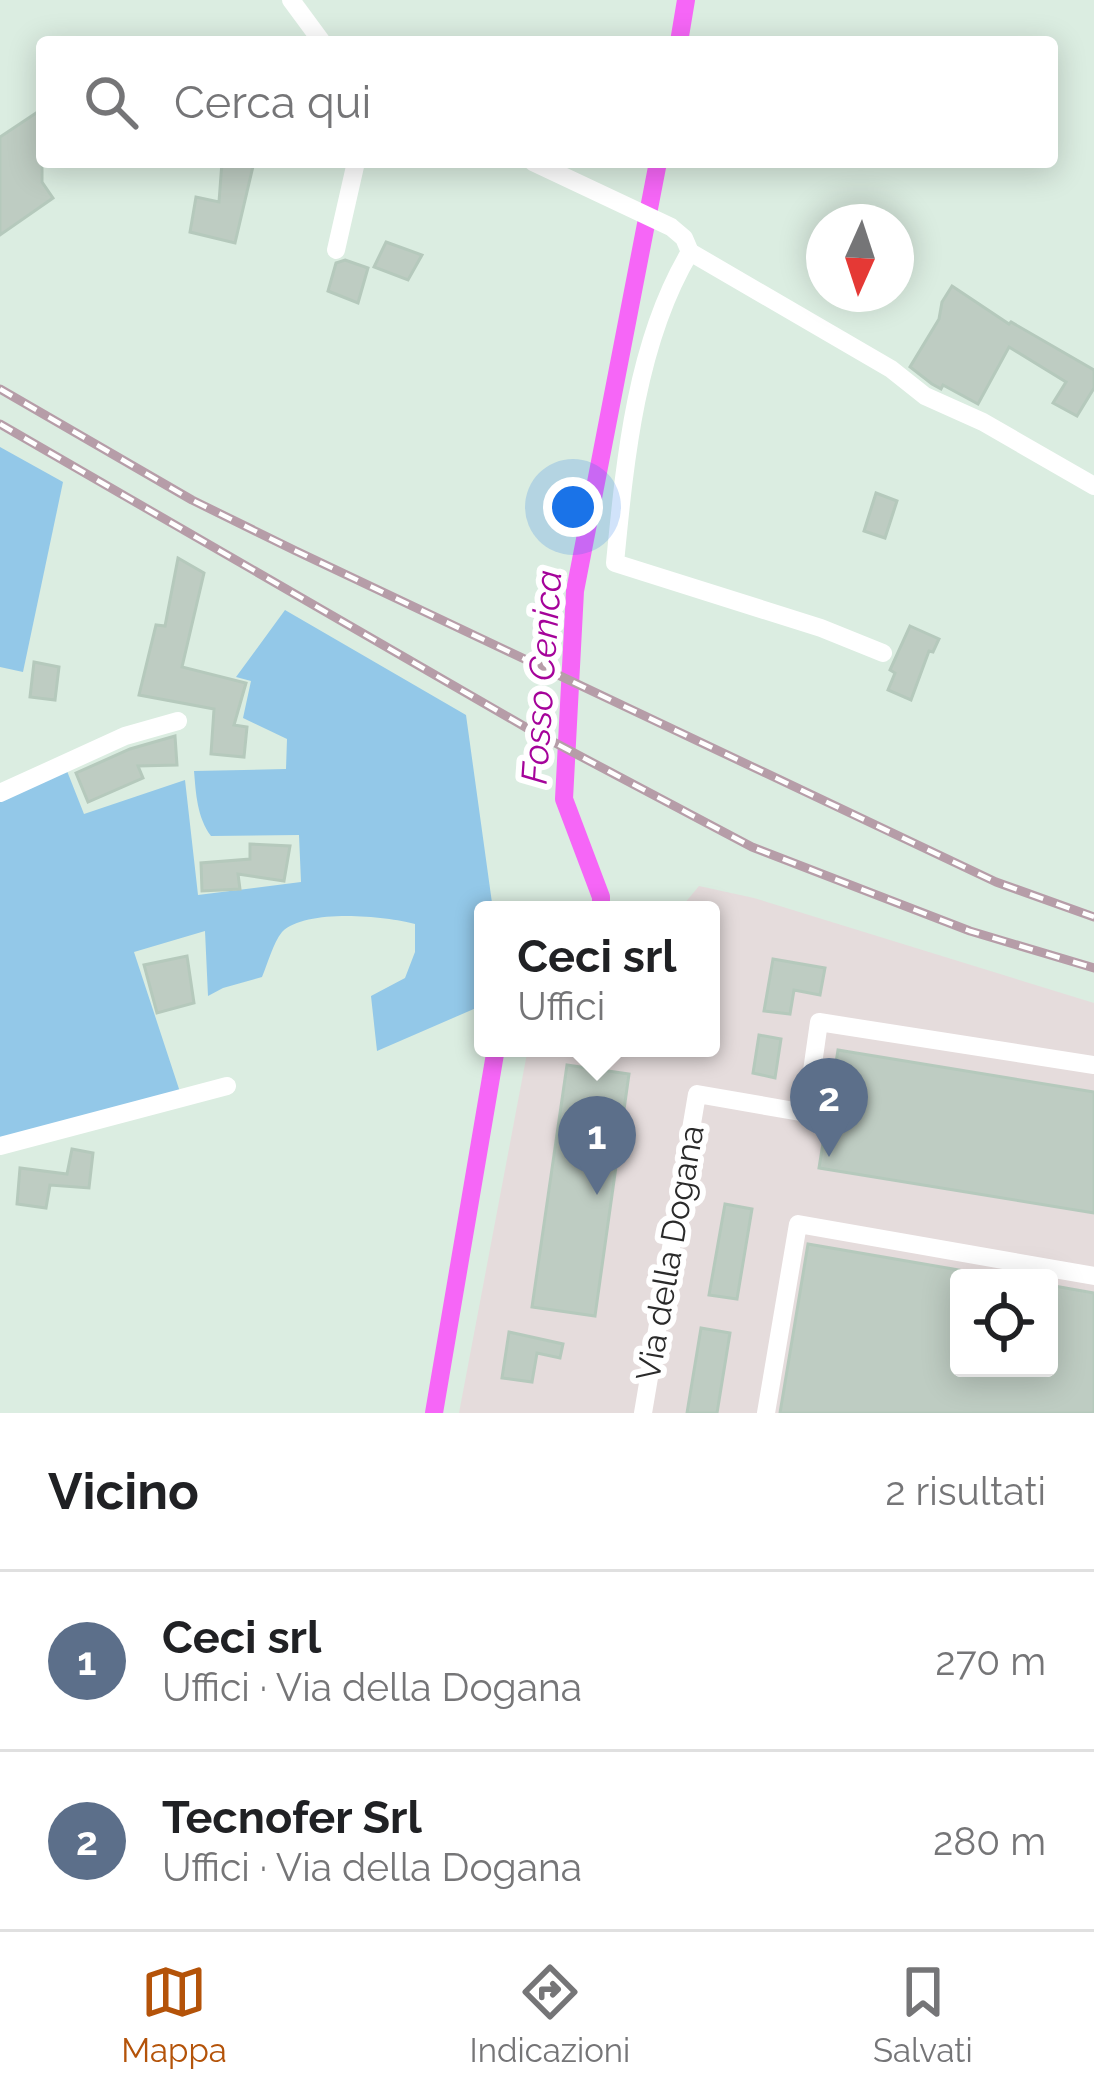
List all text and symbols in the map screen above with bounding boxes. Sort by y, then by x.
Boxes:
search box [36,36,1058,168]
icon: search [78,69,144,135]
text: Cerca qui [174,76,371,129]
north arrow [806,204,914,312]
your location [543,477,603,537]
water label: Fosso Cenica [513,569,569,785]
popup [474,901,720,1057]
text: Ceci srl [517,930,677,983]
text: Uffici [517,983,605,1029]
pin: 2 [790,1058,868,1157]
pin: 1 [558,1096,636,1195]
street label: Via della Dogana [628,1122,712,1384]
map controls [950,1269,1058,1377]
button: locate [950,1269,1058,1377]
text: Vicino [48,1461,199,1521]
text: 2 risultati [885,1468,1046,1514]
text: Ceci srl [162,1611,321,1664]
text: 1 [77,1638,97,1684]
text: 270 m [935,1638,1046,1684]
text: Uffici · Via della Dogana [162,1664,582,1710]
text: Tecnofer Srl [162,1791,422,1844]
text: 2 [76,1818,98,1864]
text: 280 m [933,1818,1046,1864]
text: Uffici · Via della Dogana [162,1844,582,1890]
tab: Mappa [121,1959,227,2070]
tab: Indicazioni [470,1959,630,2070]
tab: Salvati [873,1959,973,2070]

